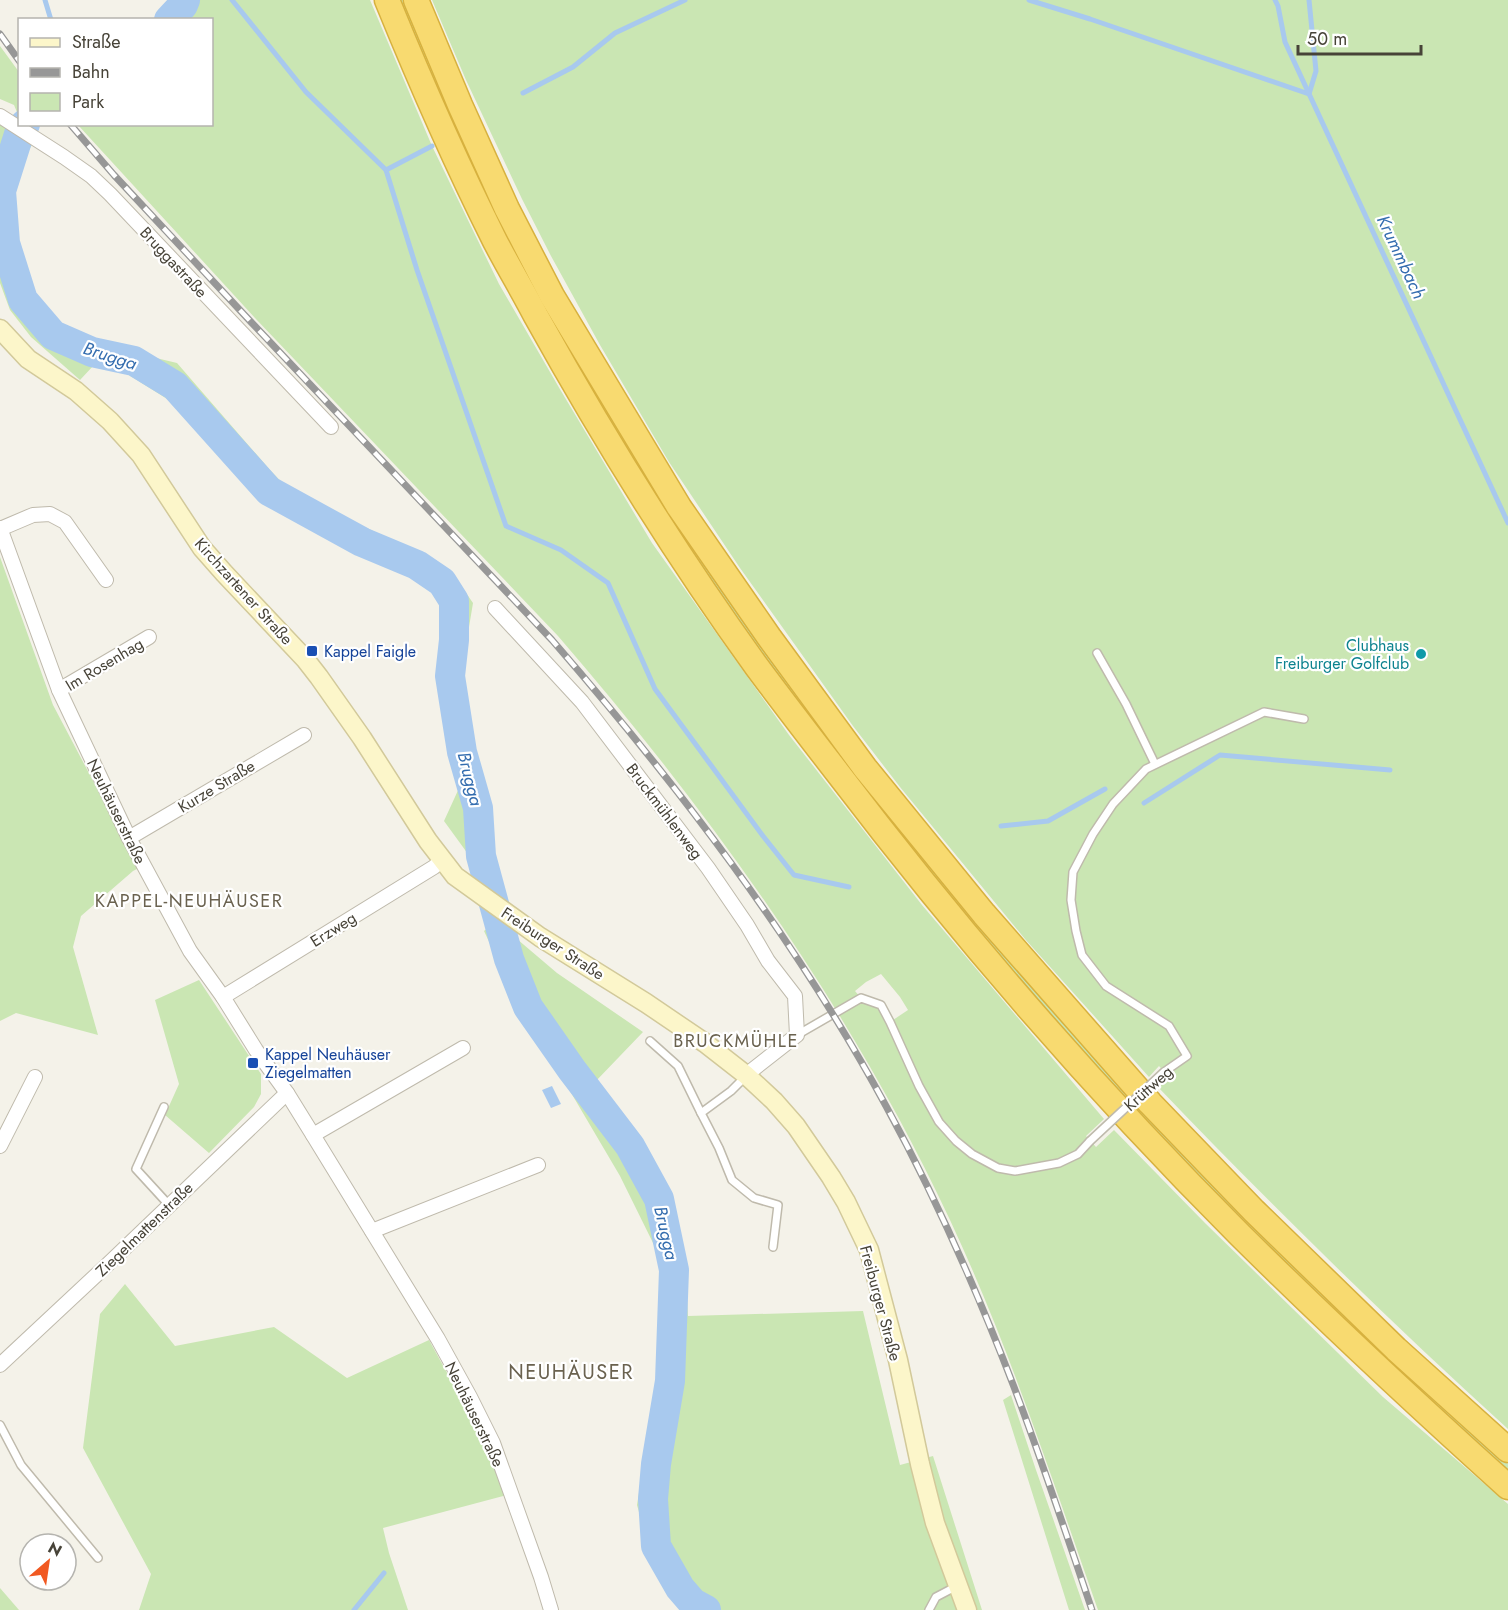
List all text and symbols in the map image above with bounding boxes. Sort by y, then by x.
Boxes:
legend [18,18,213,126]
scale bar [1298,18,1421,56]
text: 50 m [1307,26,1347,52]
text: Straße [72,29,120,55]
text: Bahn [72,59,110,85]
text: Park [72,89,104,115]
water label: Krummbach [1370,211,1432,303]
street label: Bruggastraße [135,222,213,303]
water label: Brugga [80,335,140,377]
street label: Kirchzartener Straße [189,533,298,650]
street label: Im Rosenhag [61,632,148,697]
place label: Clubhaus Freiburger Golfclub [1275,634,1409,675]
place label: Kappel Faigle [324,640,416,663]
marker: Kappel Faigle [305,644,319,658]
marker: Clubhaus Freiburger Golfclub [1414,647,1428,661]
water label: Brugga [451,749,489,809]
street label: Kurze Straße [173,754,259,818]
street label: Neuhäuserstraße [81,755,152,868]
street label: Bruckmühlenweg [621,758,708,864]
district label: KAPPEL-NEUHÄUSER [95,888,283,914]
street label: Freiburger Straße [497,901,609,985]
street label: Erzweg [306,906,361,953]
district label: BRUCKMÜHLE [673,1028,799,1054]
place label: Kappel Neuhäuser Ziegelmatten [265,1043,391,1084]
marker: Kappel Neuhäuser Ziegelmatten [246,1056,260,1070]
street label: Krüttweg [1119,1060,1178,1117]
street label: Ziegelmattenstraße [91,1177,198,1282]
water label: Brugga [647,1203,685,1263]
street label: Freiburger Straße [854,1243,907,1363]
street label: Neuhäuserstraße [439,1358,510,1471]
district label: NEUHÄUSER [508,1358,634,1387]
north arrow [18,1532,78,1592]
text: N [44,1536,66,1562]

